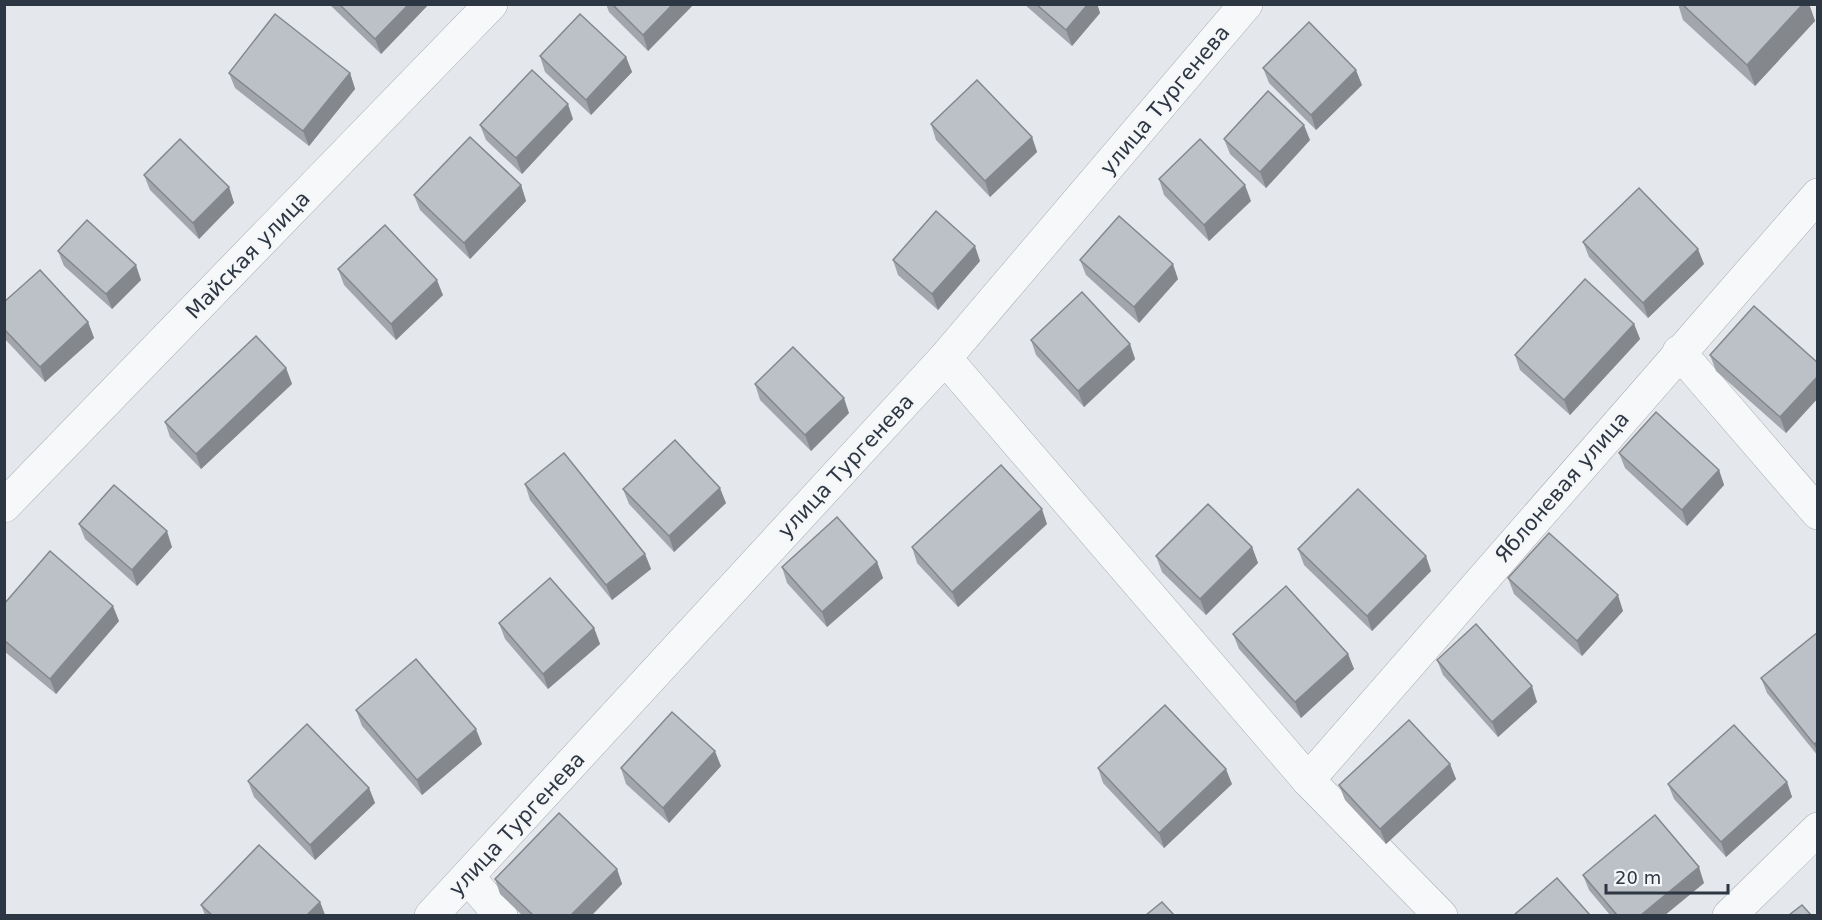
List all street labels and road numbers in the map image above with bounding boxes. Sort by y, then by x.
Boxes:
street label: улица Тургенева [1095,20,1235,180]
street label: Майская улица [181,186,315,324]
street label: улица Тургенева [773,389,919,543]
street label: Яблоневая улица [1490,407,1634,567]
street label: улица Тургенева [444,747,590,901]

